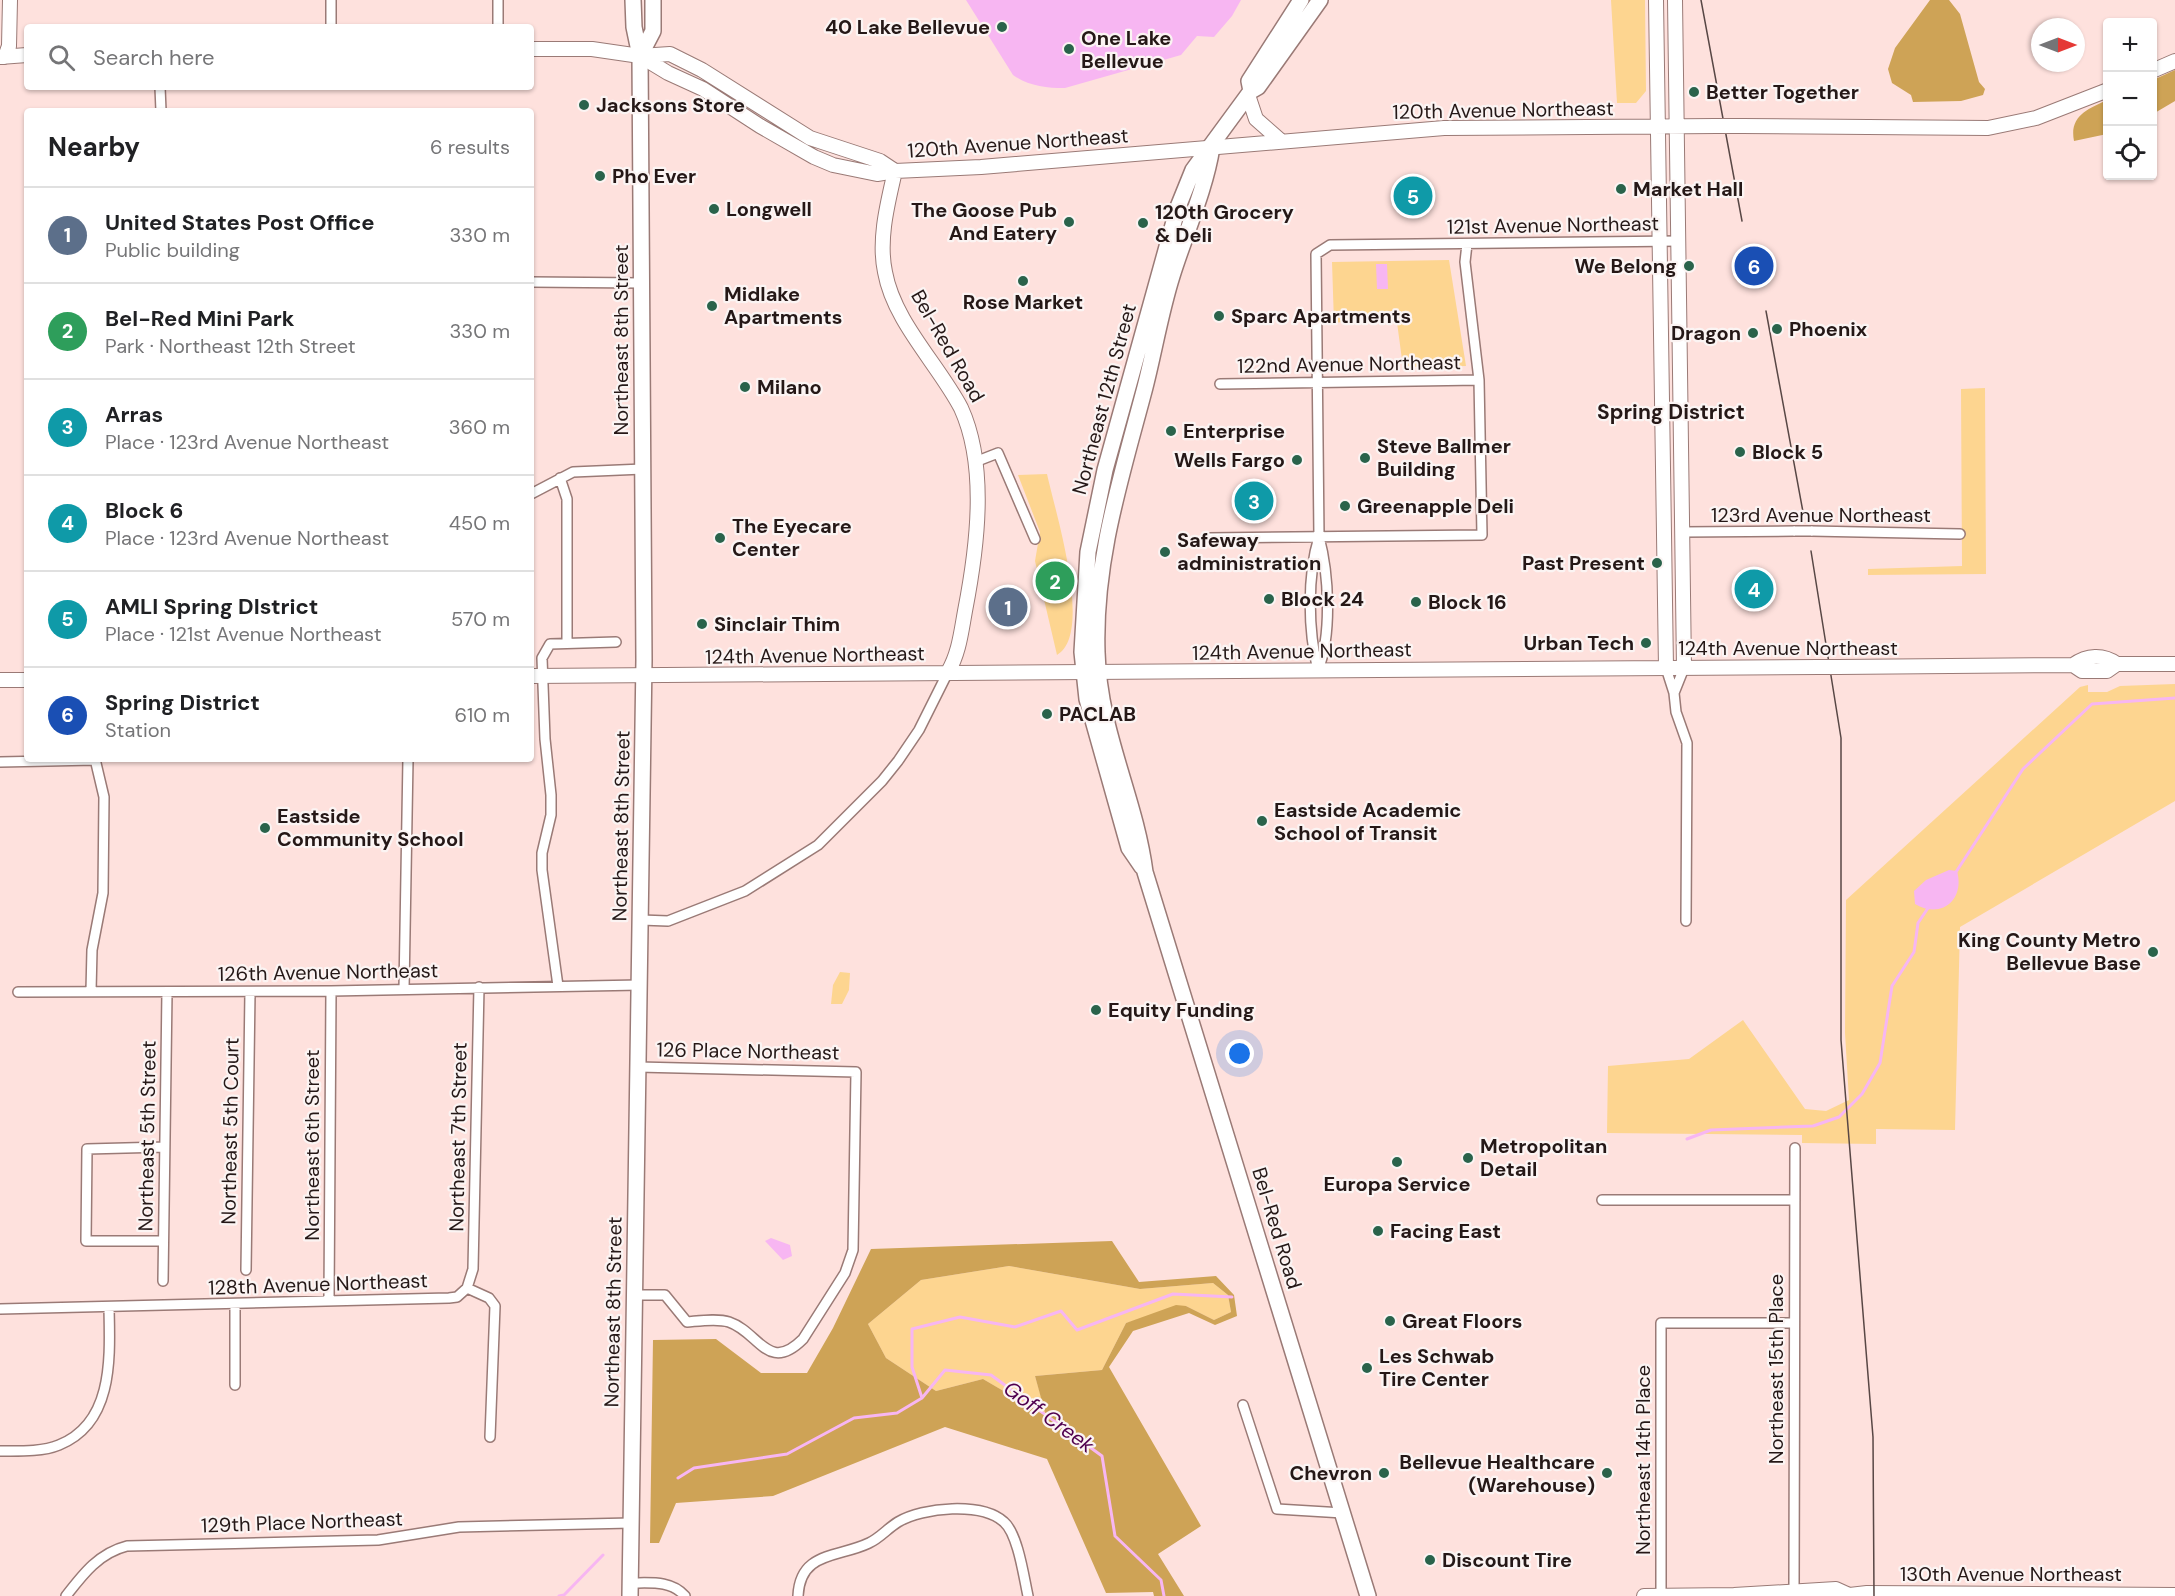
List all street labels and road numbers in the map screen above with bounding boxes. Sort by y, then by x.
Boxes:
street label: 120th Avenue Northeast [1392,95,1614,125]
street label: 120th Avenue Northeast [907,122,1129,164]
street label: 121st Avenue Northeast [1447,210,1659,240]
street label: Northeast 8th Street [608,244,634,435]
street label: Bel-Red Road [905,285,991,407]
street label: Northeast 12th Street [1066,301,1142,497]
street label: 122nd Avenue Northeast [1237,349,1461,379]
street label: 123rd Avenue Northeast [1711,502,1931,528]
street label: 124th Avenue Northeast [1678,635,1898,661]
street label: 124th Avenue Northeast [1192,636,1412,666]
street label: 124th Avenue Northeast [705,640,925,670]
street label: Northeast 8th Street [606,730,636,922]
street label: 126th Avenue Northeast [218,957,439,987]
street label: 126 Place Northeast [656,1036,840,1066]
street label: Northeast 5th Court [215,1037,245,1225]
street label: Northeast 5th Street [132,1040,162,1232]
street label: Northeast 7th Street [443,1042,473,1232]
street label: Northeast 6th Street [299,1049,325,1241]
street label: Bel-Red Road [1246,1164,1308,1292]
street label: Northeast 8th Street [598,1216,628,1408]
street label: 128th Avenue Northeast [208,1267,428,1301]
street label: Northeast 15th Place [1763,1274,1789,1464]
street label: Northeast 14th Place [1630,1365,1656,1555]
street label: 129th Place Northeast [201,1505,404,1539]
street label: 130th Avenue Northeast [1900,1561,2122,1587]

